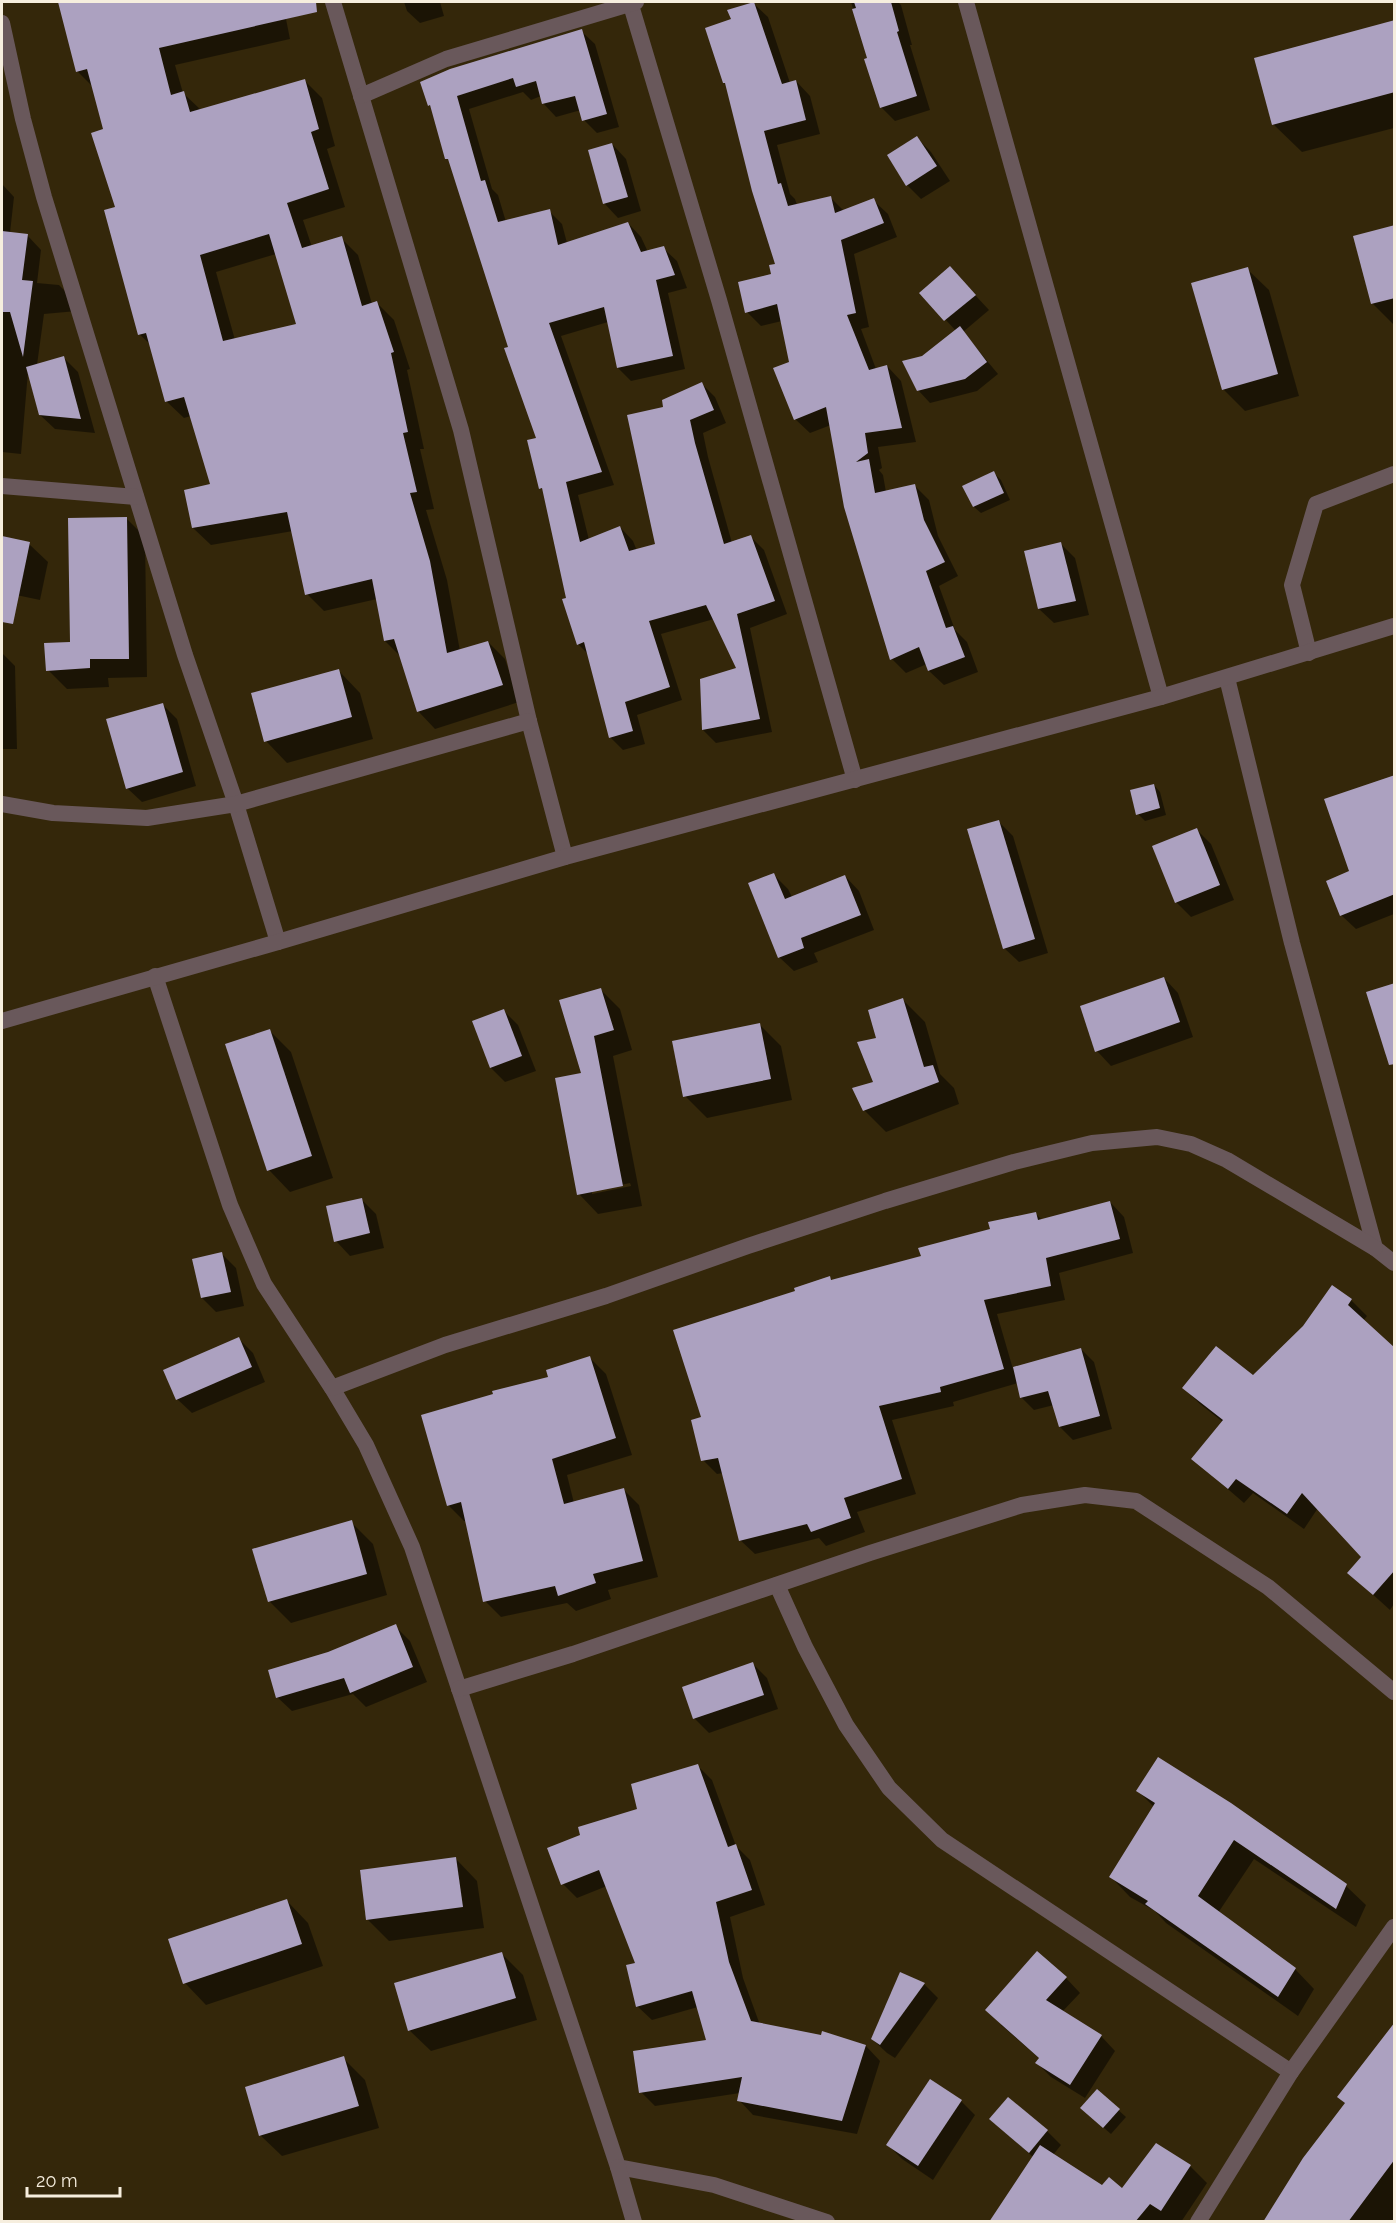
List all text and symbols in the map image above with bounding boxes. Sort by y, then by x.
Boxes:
scale bar [27,2160,120,2198]
text: 20 m [36,2170,78,2191]

